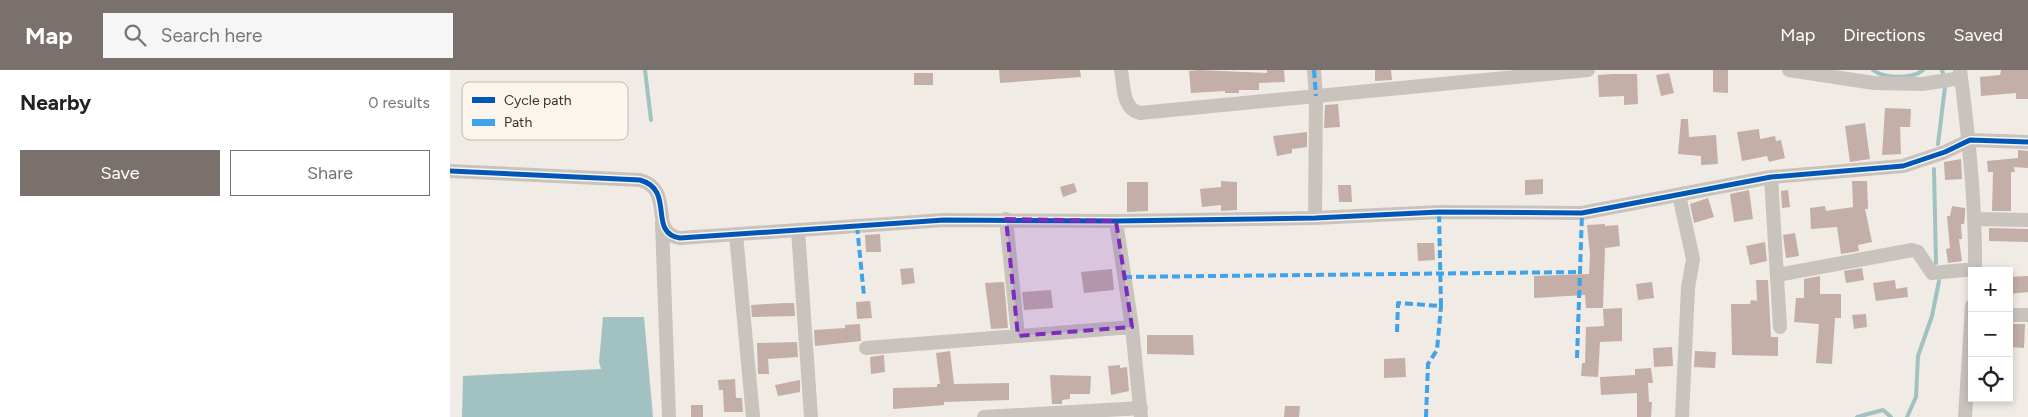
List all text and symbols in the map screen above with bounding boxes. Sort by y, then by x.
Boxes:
search box [103,13,453,58]
text: Map [25,21,73,50]
icon: search [121,21,149,49]
text: Search here [161,24,262,47]
text: Map [1780,24,1815,46]
text: Directions [1843,24,1925,46]
text: Saved [1953,24,2003,46]
legend [462,82,628,140]
text: Nearby [20,90,91,115]
text: Cycle path [504,92,572,109]
text: 0 results [368,93,430,112]
text: Path [504,114,532,131]
button: Save [20,150,220,196]
button: Share [230,150,430,196]
map controls [1968,267,2013,402]
button: + [1968,267,2013,312]
button: − [1968,312,2013,357]
button: locate [1968,357,2013,402]

